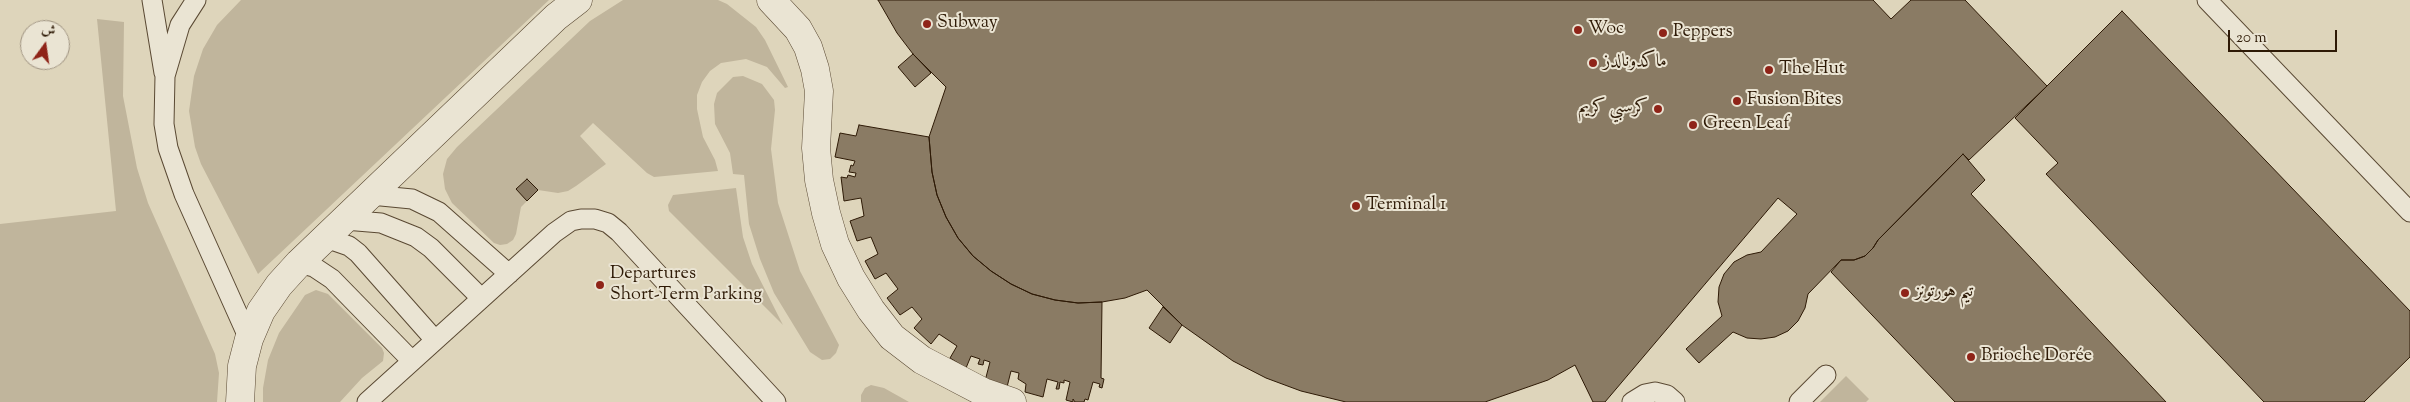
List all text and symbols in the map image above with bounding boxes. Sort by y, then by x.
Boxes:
place label: Subway [937,13,998,35]
marker: Subway [921,18,933,30]
place label: Woc [1588,19,1624,41]
north arrow [20,20,70,70]
text: ش [39,20,58,43]
scale bar [2230,20,2339,52]
place label: Peppers [1673,22,1733,44]
marker: Woc [1572,24,1584,36]
marker: Peppers [1657,27,1669,39]
text: 20 m [2236,28,2267,49]
place label: ماكدونالدز [1603,52,1667,74]
marker: ماكدونالدز [1587,57,1599,69]
place label: The Hut [1779,59,1845,81]
marker: The Hut [1763,64,1775,76]
place label: Fusion Bites [1747,90,1841,112]
marker: Fusion Bites [1731,95,1743,107]
place label: كرسبي كريم [1578,98,1648,120]
marker: كرسبي كريم [1652,103,1664,115]
place label: Green Leaf [1703,114,1789,136]
marker: Green Leaf [1687,119,1699,131]
place label: Terminal 1 [1366,195,1446,217]
marker: Terminal 1 [1350,200,1362,212]
place label: Departures Short-Term Parking [610,264,762,306]
marker: Departures Short-Term Parking [594,279,606,291]
place label: تيم هورتونز [1915,282,1973,304]
marker: تيم هورتونز [1899,287,1911,299]
place label: Brioche Dorée [1981,346,2092,368]
marker: Brioche Dorée [1965,351,1977,363]

